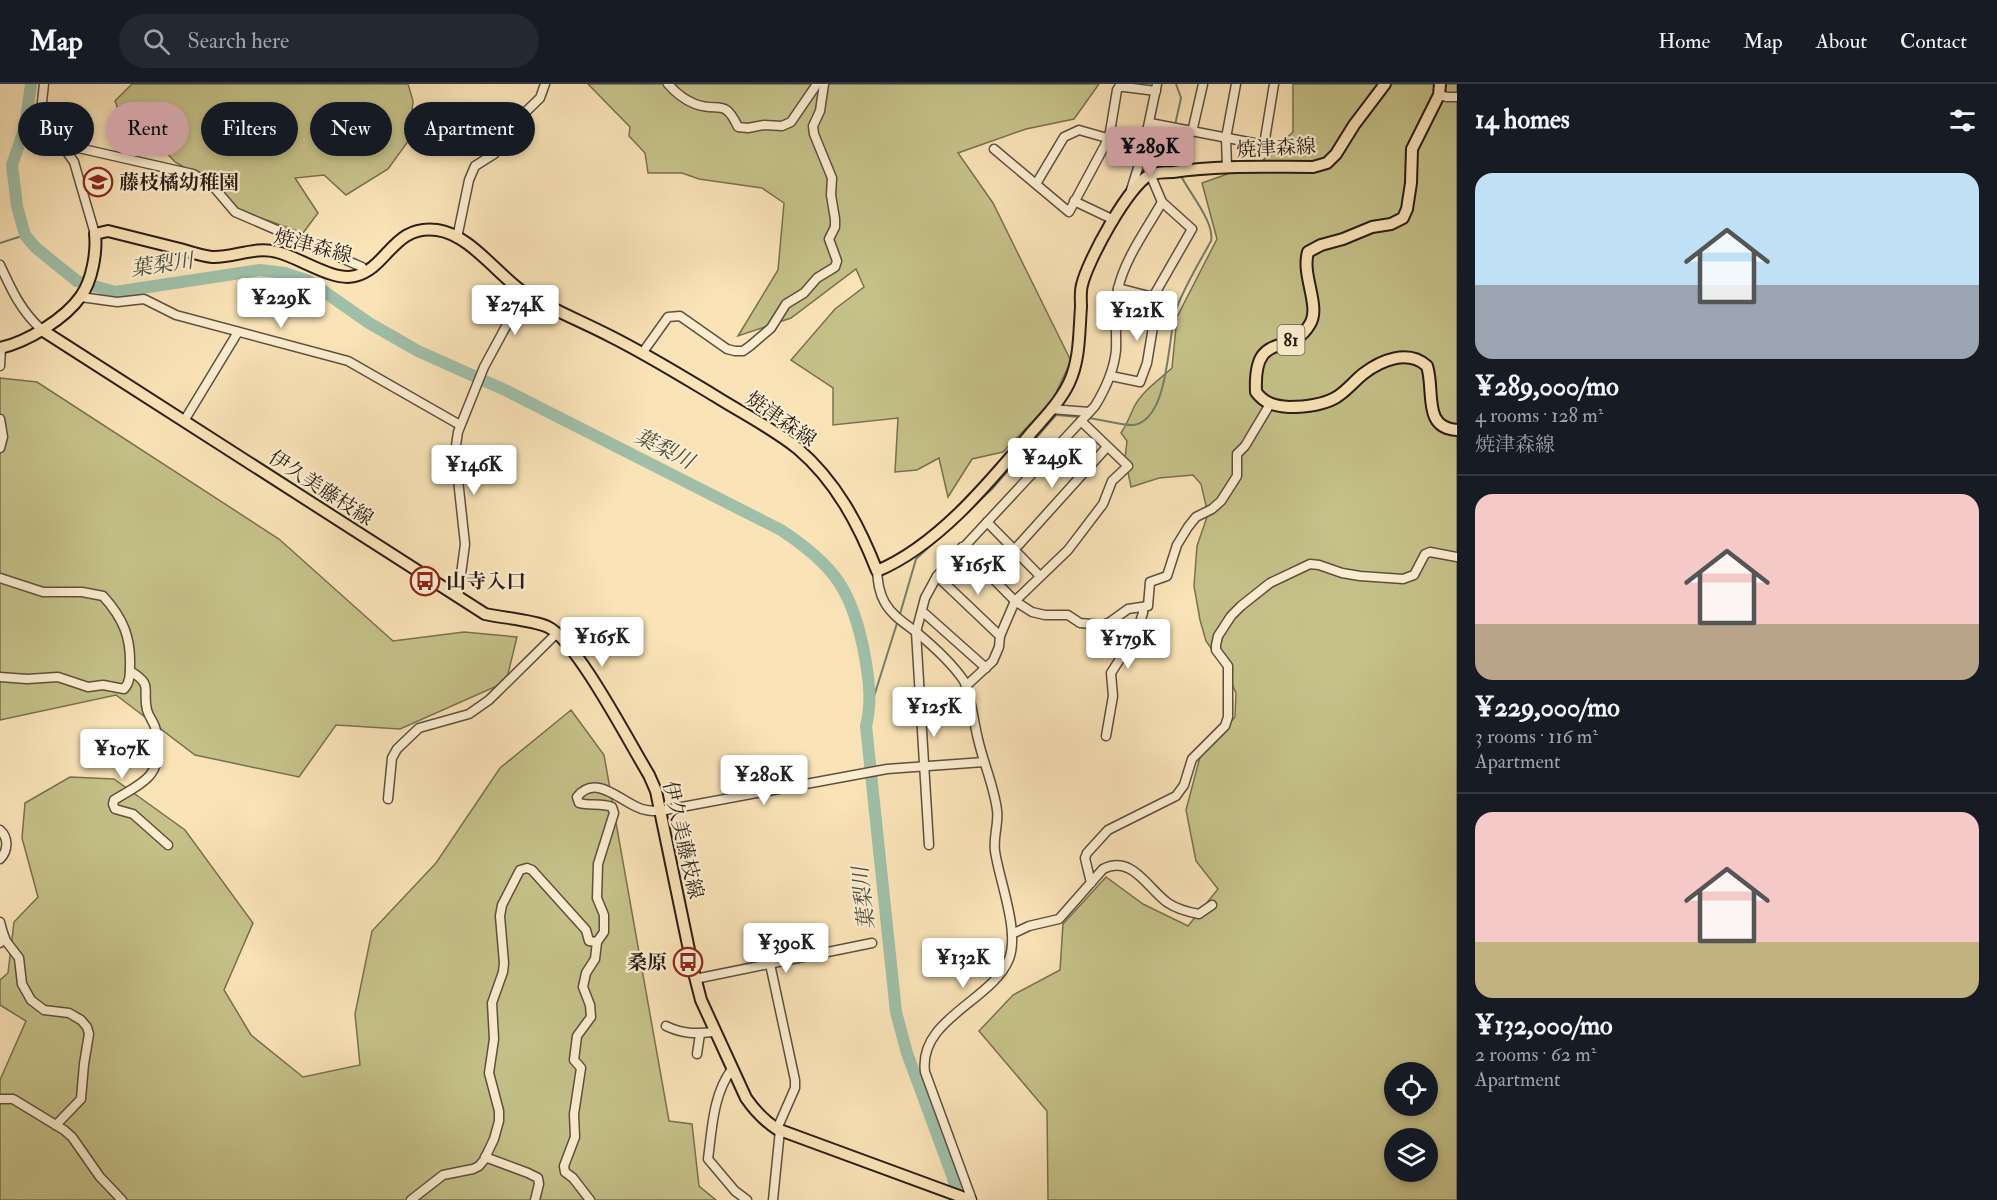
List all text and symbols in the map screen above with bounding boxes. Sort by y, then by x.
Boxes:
search box [119,14,539,68]
text: Map [30,24,83,59]
icon: search [140,25,173,58]
text: Search here [188,27,289,55]
text: Home [1658,28,1710,55]
text: Map [1743,28,1783,55]
text: About [1816,28,1867,55]
text: Contact [1900,28,1967,55]
chip: Buy [18,102,94,156]
chip: Rent [106,102,189,156]
chip: Filters [201,102,298,156]
chip: New [310,102,392,156]
chip: Apartment [404,102,535,156]
text: 14 homes [1475,104,1570,136]
icon: filters [1946,104,1979,137]
pin: ¥289K [1108,127,1192,178]
street label: 焼津森線 [1235,133,1317,163]
text: ¥289K [1121,134,1179,159]
school or university icon: 藤枝橘幼稚園 [82,166,114,198]
place label: 藤枝橘幼稚園 [119,170,239,195]
icon: home [1673,212,1781,320]
street label: 焼津森線 [271,224,355,268]
water label: 葉梨川 [129,247,197,283]
pin: ¥229K [239,278,323,329]
text: ¥229K [251,285,311,310]
pin: ¥274K [473,285,557,336]
pin: ¥121K [1095,291,1179,342]
text: ¥274K [486,292,544,317]
text: ¥121K [1110,298,1164,323]
road number: 81 [1278,325,1304,355]
text: ¥289,000/mo [1475,371,1619,403]
street label: 焼津森線 [741,386,821,452]
text: 4 rooms · 128 m² [1475,403,1603,428]
water label: 葉梨川 [630,423,700,476]
text: 焼津森線 [1475,432,1555,457]
pin: ¥249K [1010,438,1094,489]
street label: 伊久美藤枝線 [264,445,378,531]
pin: ¥146K [432,445,516,496]
text: ¥249K [1022,445,1082,470]
text: ¥146K [445,452,503,477]
icon: home [1673,533,1781,641]
pin: ¥165K [936,545,1020,596]
text: ¥165K [951,552,1005,577]
bus stop icon: 山寺入口 [409,565,441,597]
place label: 山寺入口 [446,569,526,594]
pin: ¥165K [560,617,644,668]
pin: ¥179K [1086,619,1170,670]
text: ¥165K [575,624,629,649]
text: ¥179K [1100,626,1156,651]
pin: ¥125K [892,687,976,738]
text: ¥229,000/mo [1475,692,1620,724]
text: ¥125K [906,694,962,719]
text: 3 rooms · 116 m² [1475,724,1598,749]
pin: ¥107K [80,729,164,780]
text: ¥107K [94,736,150,761]
text: Apartment [1475,749,1560,774]
pin: ¥280K [722,755,806,806]
text: ¥280K [735,762,793,787]
street label: 伊久美藤枝線 [657,779,709,901]
icon: home [1673,851,1781,959]
water label: 葉梨川 [847,863,881,931]
pin: ¥390K [744,923,828,974]
text: ¥390K [757,930,815,955]
pin: ¥132K [921,938,1005,989]
text: ¥132K [936,945,990,970]
bus stop icon: 桑原 [672,946,704,978]
place label: 桑原 [627,950,667,975]
text: ¥132,000/mo [1475,1010,1613,1042]
text: 2 rooms · 62 m² [1475,1042,1596,1067]
map controls [1384,1062,1438,1182]
button: locate [1384,1062,1438,1116]
text: Apartment [1475,1067,1560,1092]
button: layers [1384,1128,1438,1182]

